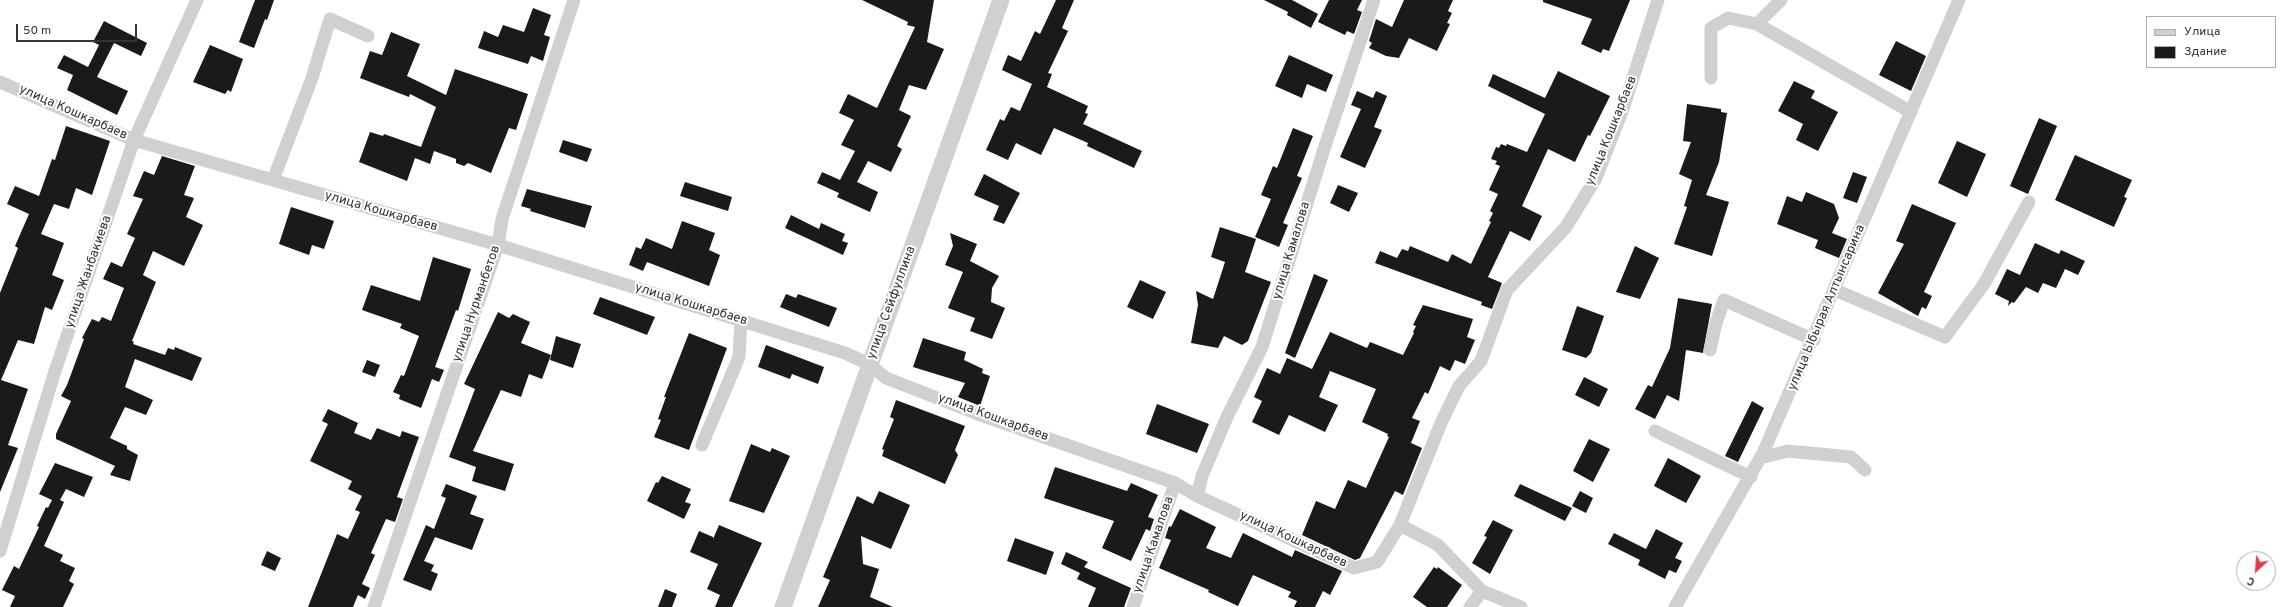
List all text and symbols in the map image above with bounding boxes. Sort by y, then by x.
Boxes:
scale bar [18,16,139,42]
legend [2146,16,2276,68]
text: 50 m [23,23,51,39]
text: Улица [2184,24,2220,40]
text: Здание [2184,44,2227,60]
street label: улица Кошкарбаев [1583,74,1641,188]
street label: улица Кошкарбаев [16,82,130,144]
street label: улица Кошкарбаев [323,188,439,236]
street label: улица Камалова [1270,200,1314,302]
street label: улица Жанбакиева [62,214,116,330]
street label: улица Ыбырая Алтынсарина [1785,223,1869,393]
street label: улица Нурманбетов [450,243,504,365]
street label: улица Сейфуллина [864,244,920,362]
street label: улица Кошкарбаев [633,280,749,330]
street label: улица Кошкарбаев [935,391,1051,445]
street label: улица Камалова [1130,495,1178,595]
street label: улица Кошкарбаев [1237,508,1349,572]
north arrow [2236,551,2276,591]
text: С [2245,573,2257,589]

